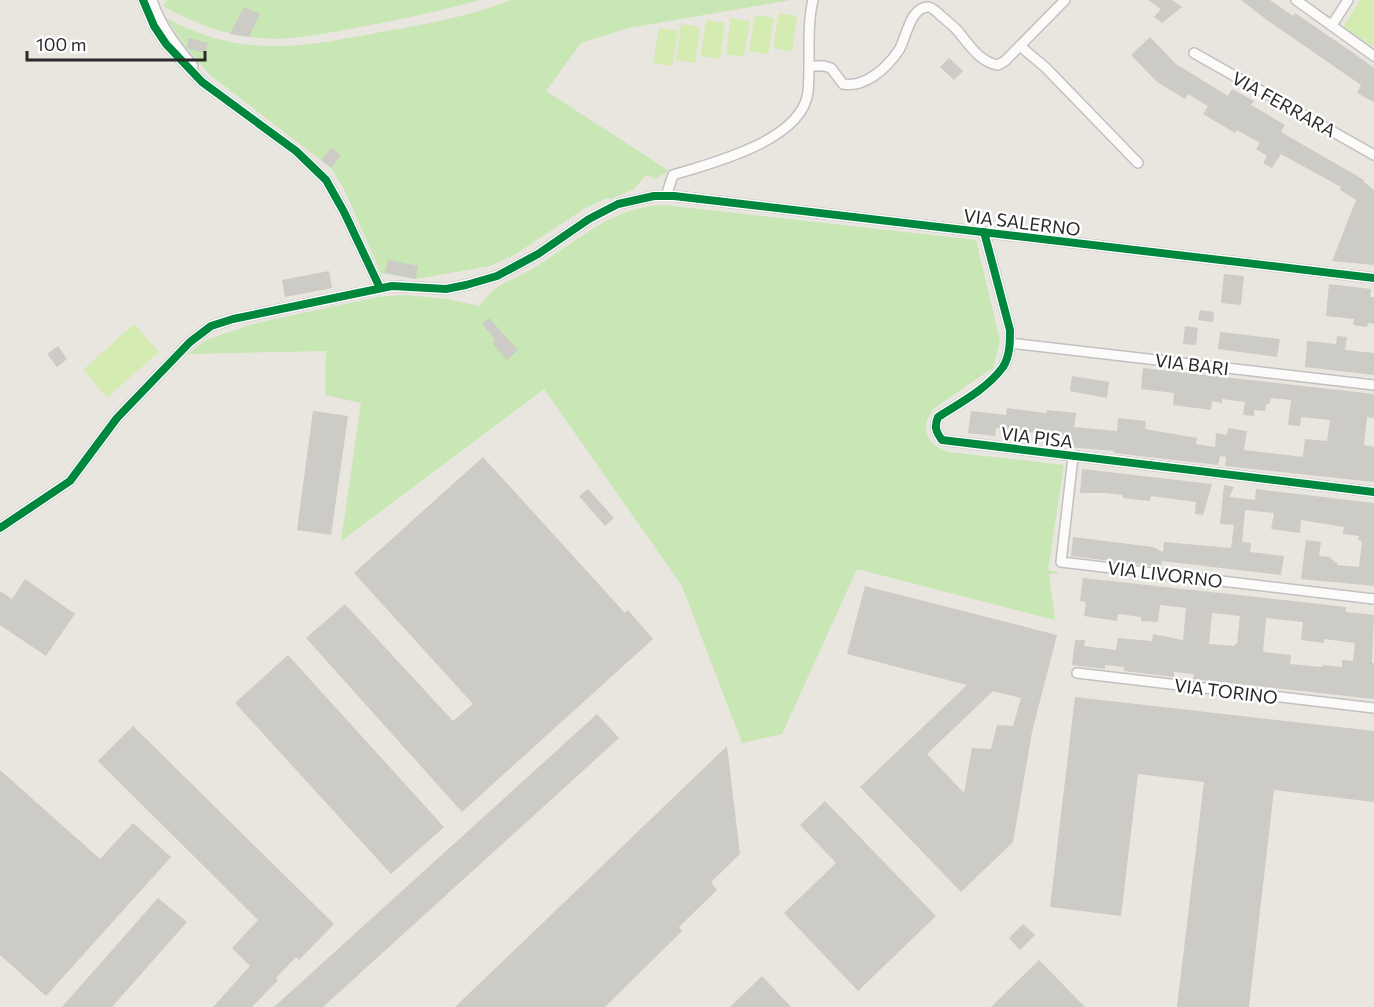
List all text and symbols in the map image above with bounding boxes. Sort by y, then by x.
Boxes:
scale bar [27,24,206,62]
text: 100 m [36,33,86,55]
street label: VIA FERRARA [1228,66,1340,142]
street label: VIA SALERNO [962,204,1082,240]
street label: VIA BARI [1154,349,1230,379]
street label: VIA PISA [1000,422,1074,452]
street label: VIA LIVORNO [1106,556,1224,592]
street label: VIA TORINO [1173,674,1279,708]

